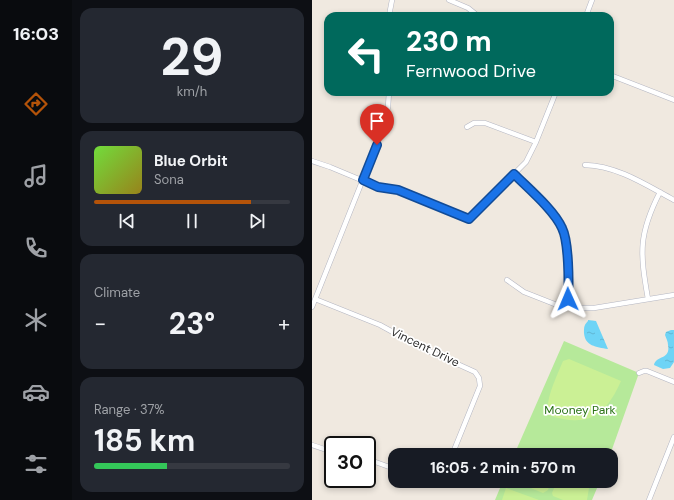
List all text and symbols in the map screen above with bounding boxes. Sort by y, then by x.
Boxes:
text: 16:03 [13,22,59,46]
text: 29 [161,23,223,91]
text: 230 m [406,23,492,60]
icon: left [340,28,392,80]
text: Fernwood Drive [406,59,536,83]
text: km/h [177,83,207,100]
icon: directions [22,90,50,118]
pin [360,104,394,145]
icon: arrive [366,110,388,132]
text: Blue Orbit [154,151,228,171]
icon: music [22,162,50,190]
text: Sona [154,171,184,188]
icon: previous [116,210,138,232]
icon: pause [181,210,203,232]
icon: next [246,210,268,232]
icon: phone [22,234,50,262]
position arrow [547,278,589,320]
text: Climate [94,284,140,301]
text: 23° [169,304,215,343]
icon: climate [22,306,50,334]
text: − [94,309,106,338]
text: + [278,309,290,338]
street label: Vincent Drive [388,323,462,371]
icon: car [22,378,50,406]
text: Range · 37% [94,401,165,418]
park label: Mooney Park [544,402,616,418]
text: 185 km [94,421,195,460]
speed limit sign: 30 [324,436,376,488]
icon: filters [22,450,50,478]
text: 16:05 · 2 min · 570 m [430,458,576,478]

